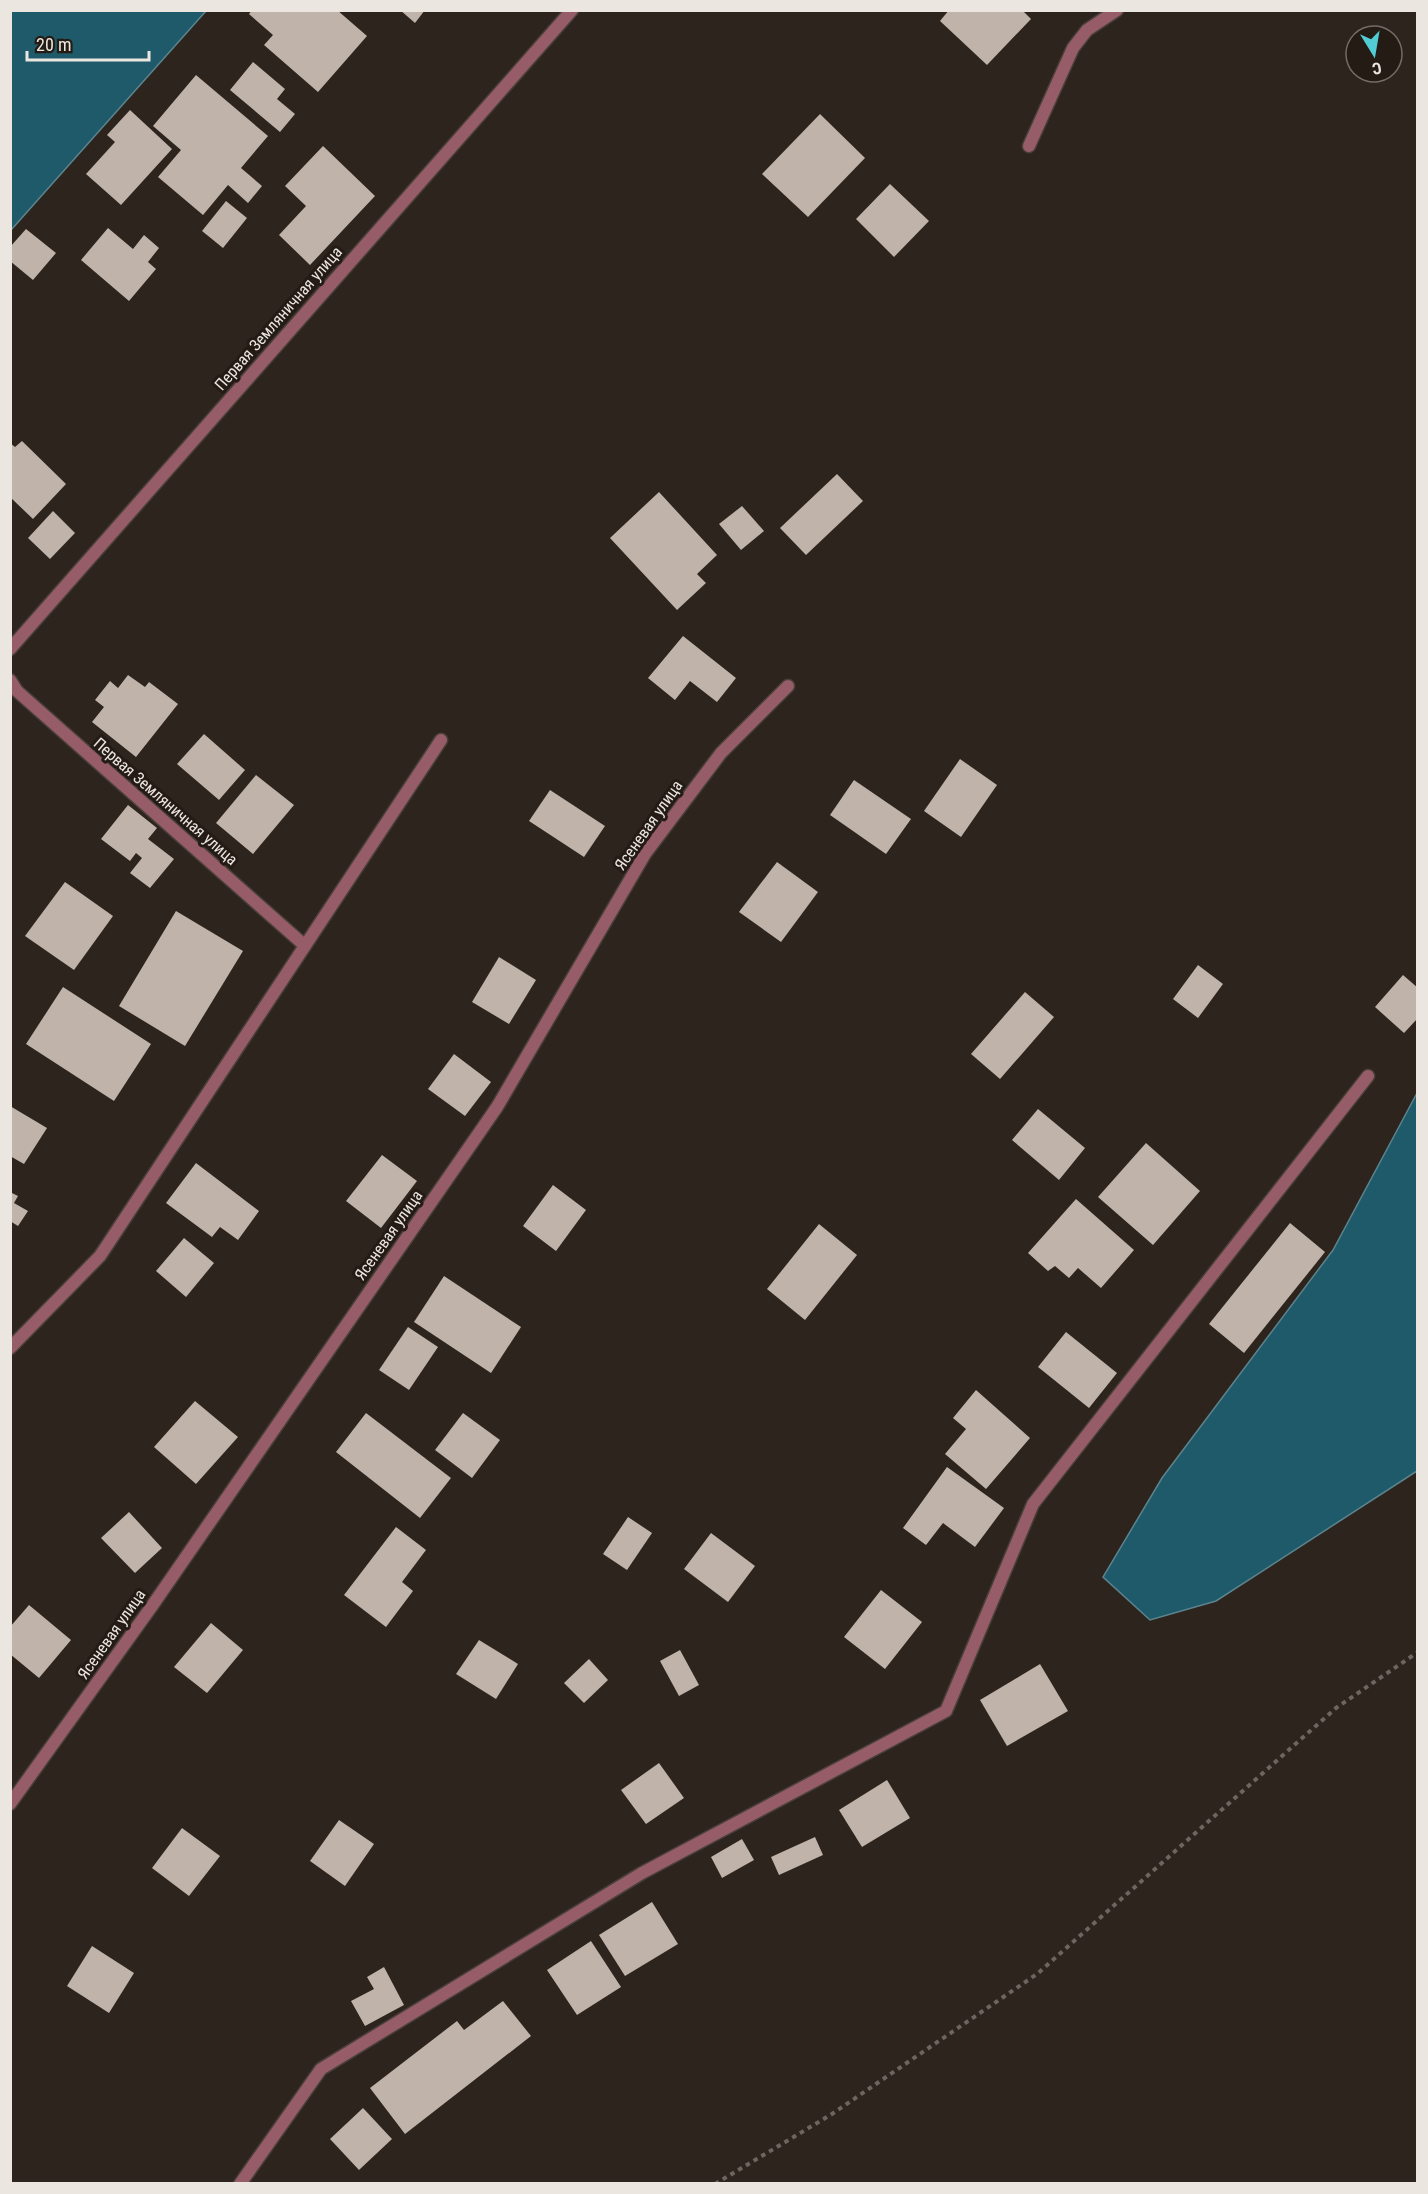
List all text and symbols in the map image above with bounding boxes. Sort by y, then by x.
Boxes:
scale bar [27,24,148,62]
north arrow [1344,24,1404,84]
text: 20 m [36,34,71,55]
text: С [1370,58,1383,78]
street label: Первая Земляничная улица [211,243,346,394]
street label: Первая Земляничная улица [90,734,241,869]
street label: Ясеневая улица [610,777,686,874]
street label: Ясеневая улица [350,1187,426,1284]
street label: Ясеневая улица [73,1586,149,1683]

